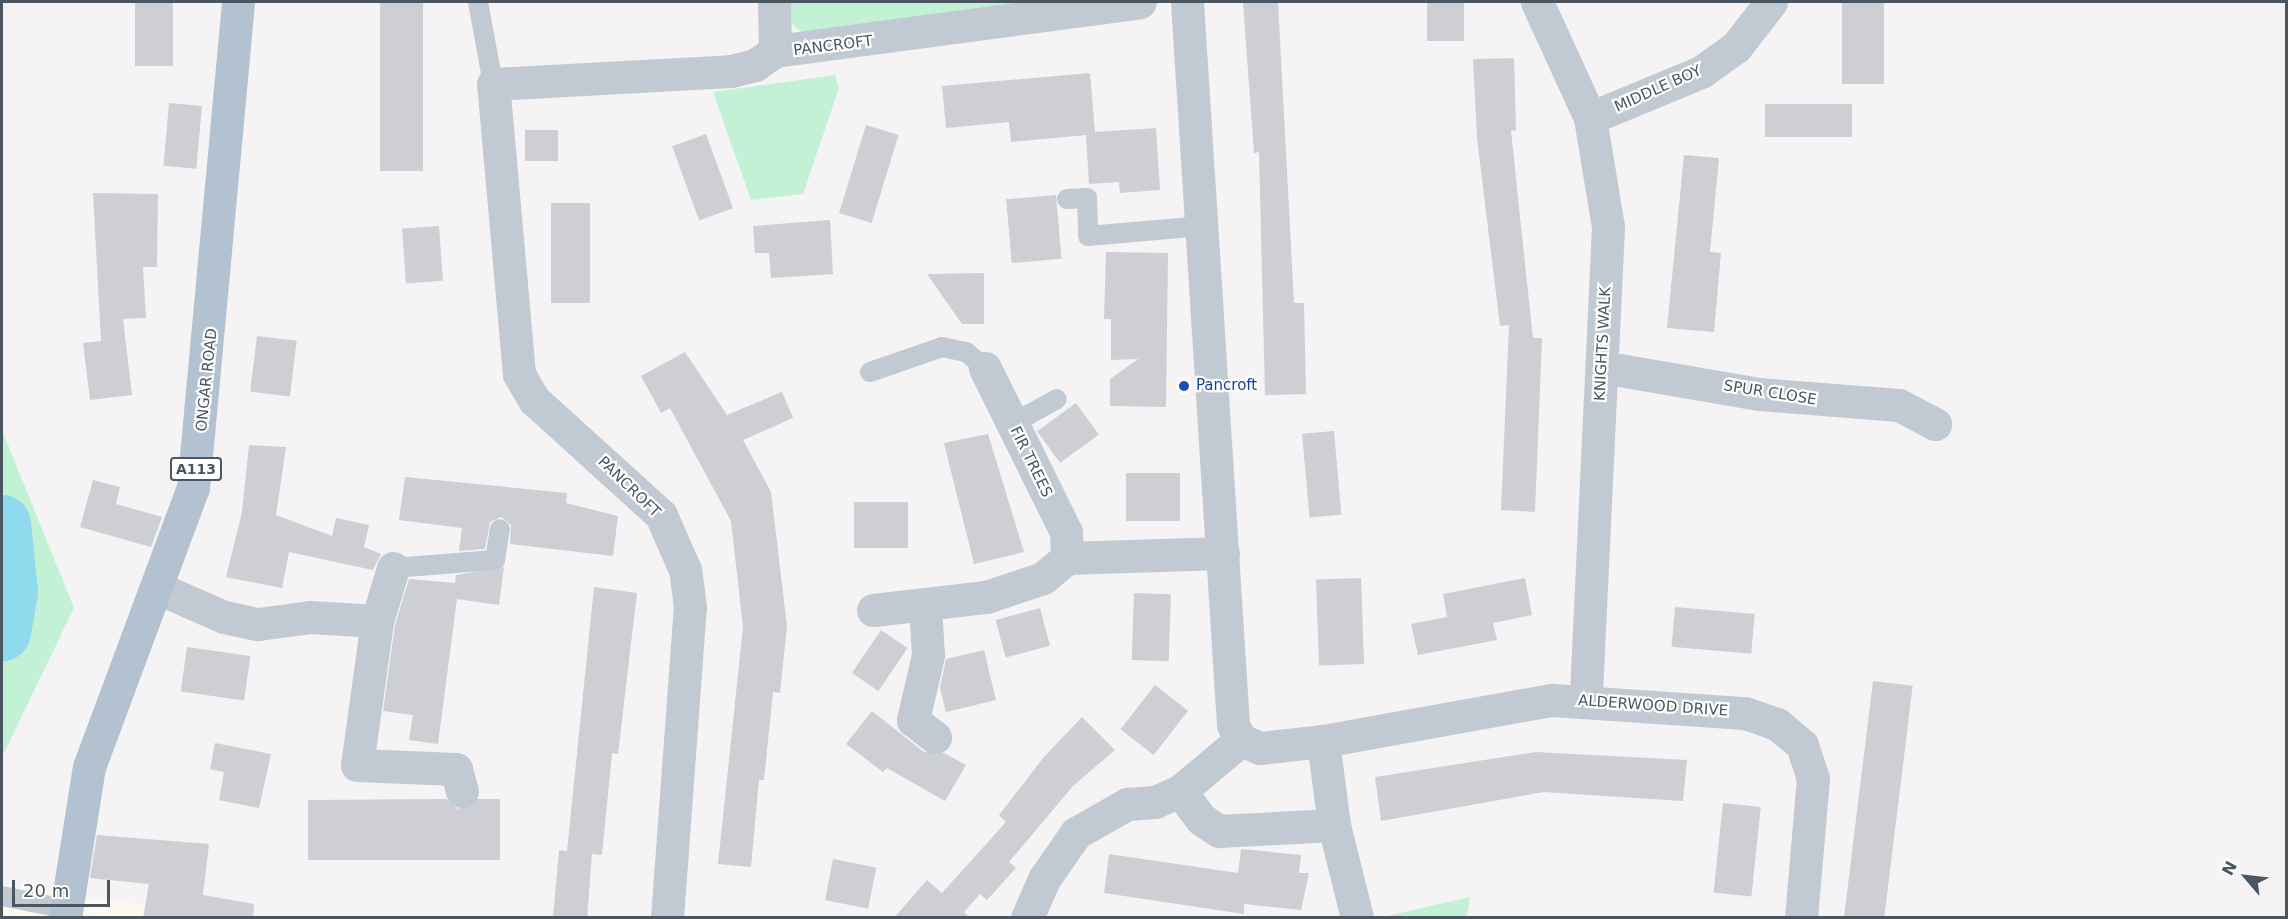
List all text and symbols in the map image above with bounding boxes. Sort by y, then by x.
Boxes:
street label: PANCROFT [792,32,874,60]
street label: MIDDLE BOY [1612,62,1704,116]
street label: KNIGHTS WALK [1591,286,1615,402]
street label: ONGAR ROAD [193,327,221,433]
place label: Pancroft [1196,377,1257,395]
street label: SPUR CLOSE [1722,377,1818,409]
marker: Pancroft [1177,379,1191,393]
street label: FIR TREES [1006,424,1056,500]
street label: PANCROFT [594,453,664,521]
road number: A113 [169,458,223,480]
street label: ALDERWOOD DRIVE [1577,692,1729,720]
north arrow [2216,847,2276,907]
text: N [2218,858,2241,879]
scale bar [15,868,112,906]
text: 20 m [23,880,69,901]

